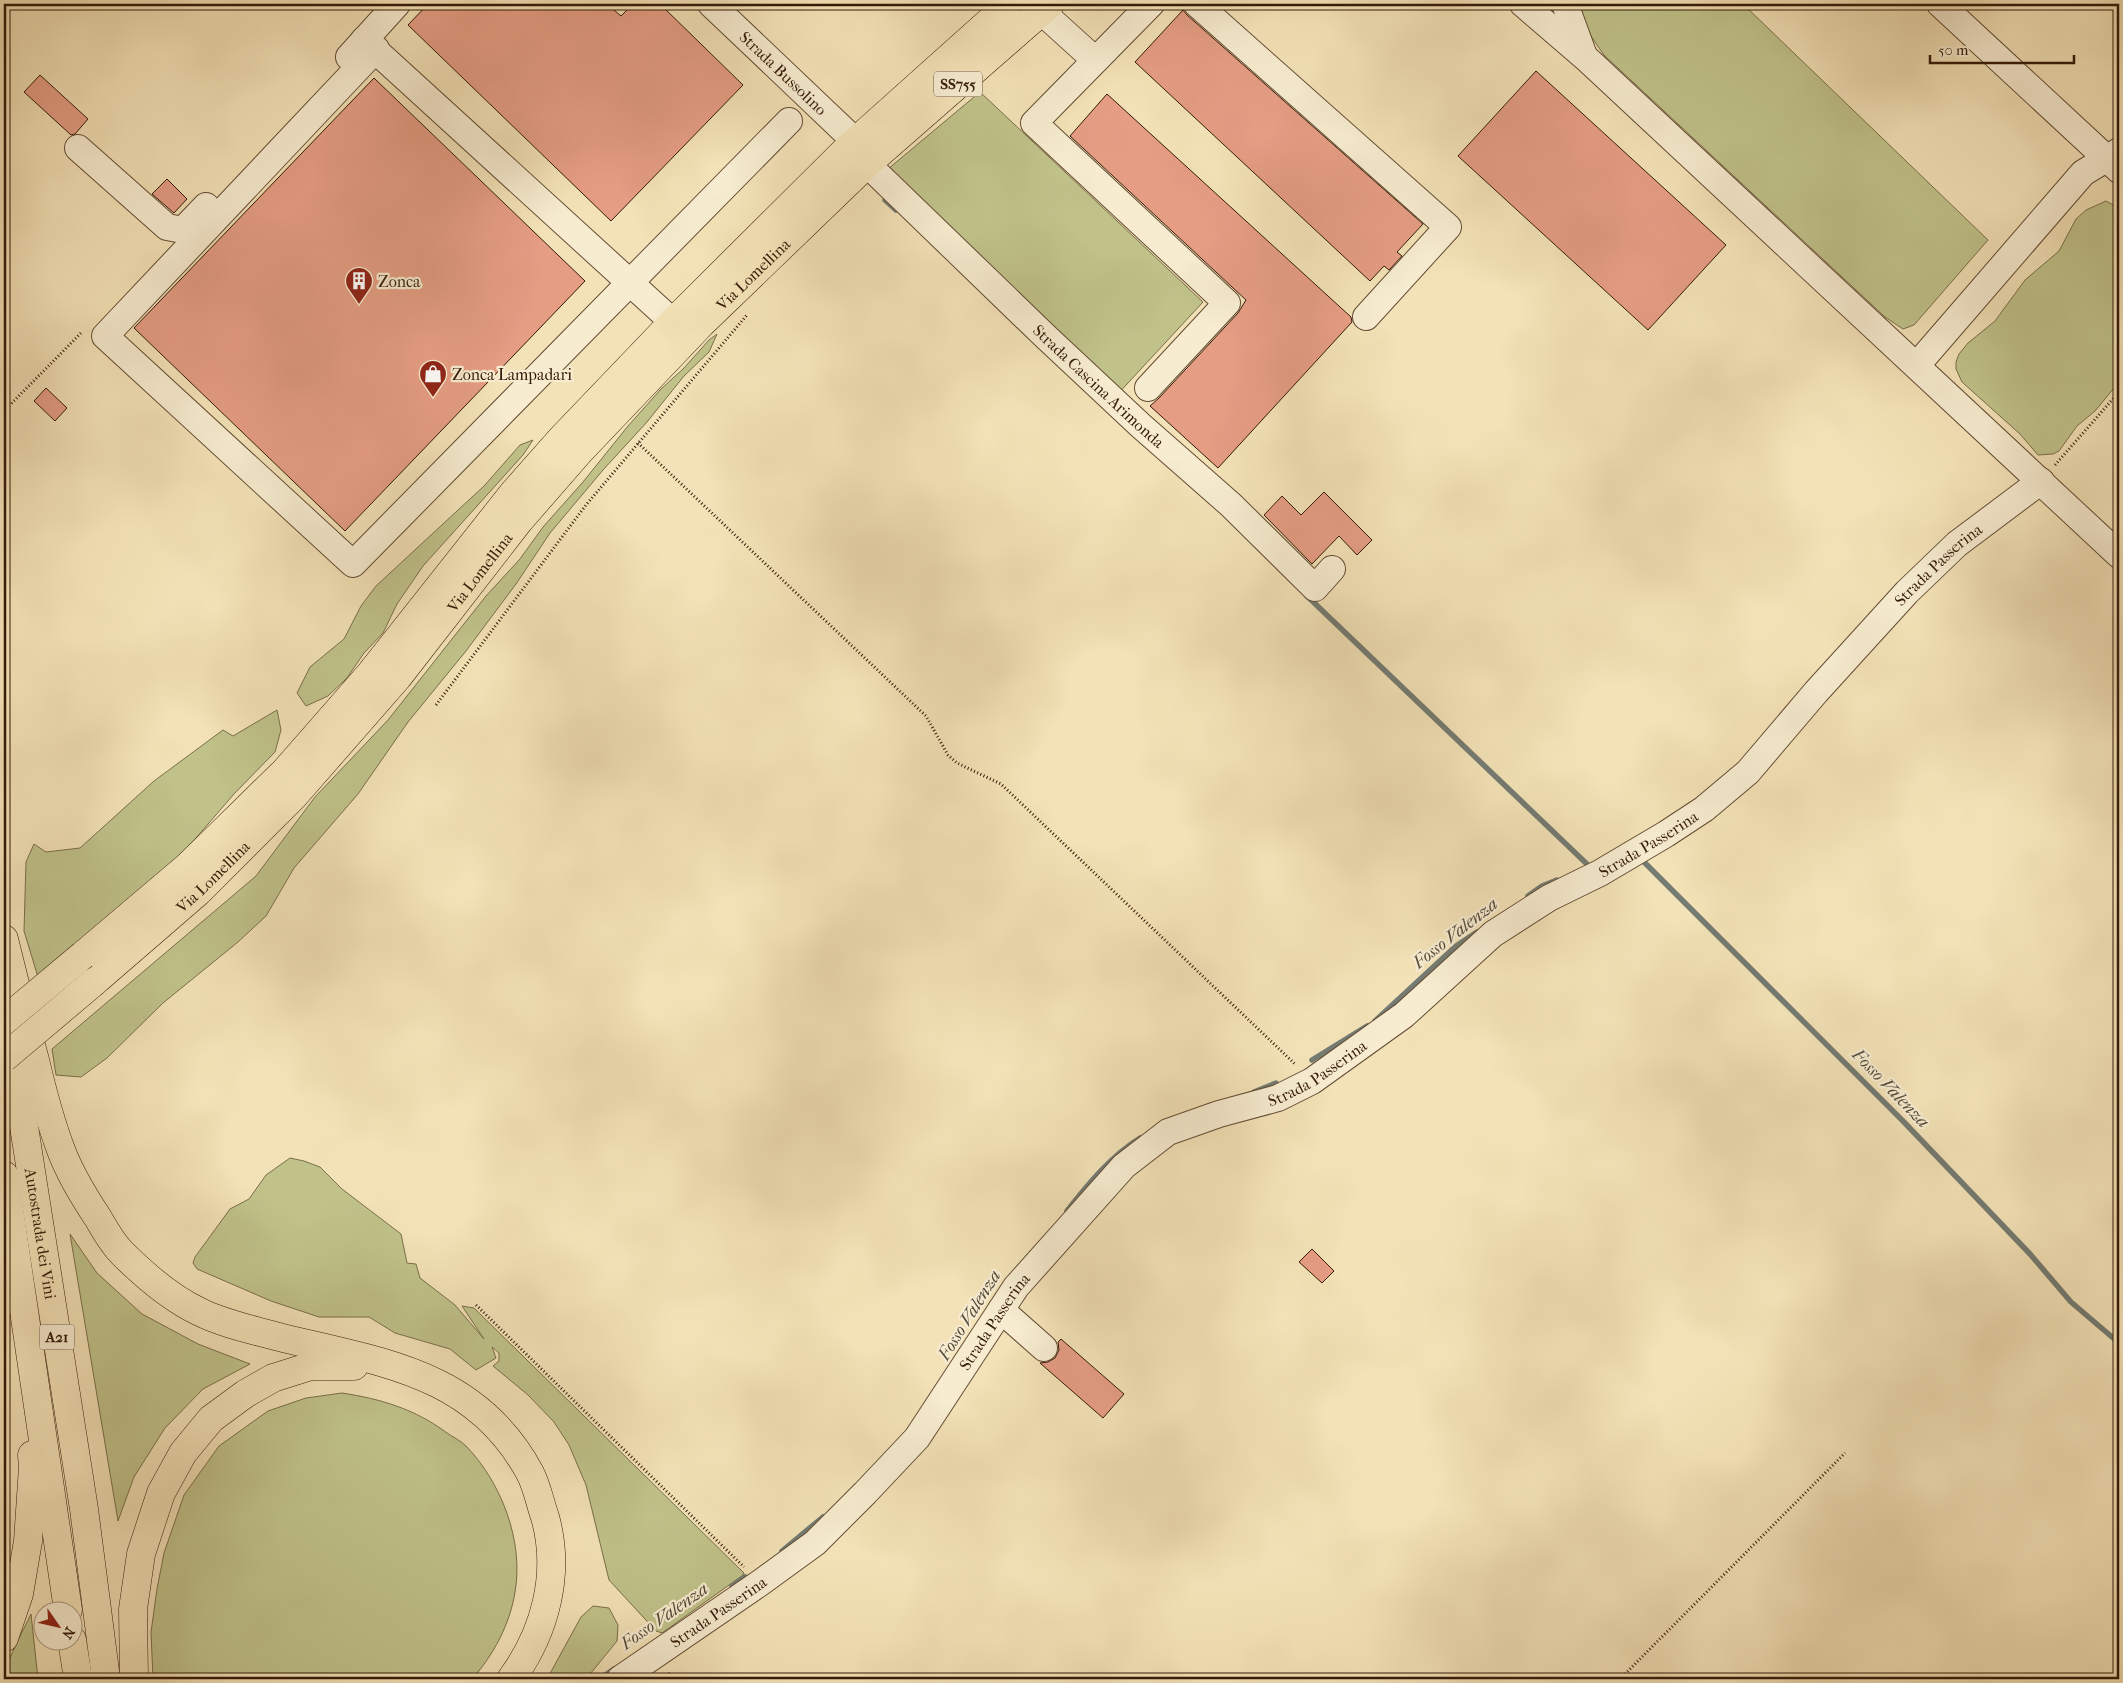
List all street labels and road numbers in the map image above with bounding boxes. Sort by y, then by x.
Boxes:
street label: Strada Bussolino [735,27,831,119]
road number: SS755 [934,72,982,96]
street label: Via Lomellina [712,234,794,315]
street label: Strada Cascina Arimonda [1029,321,1169,452]
street label: Strada Passerina [1890,519,1986,610]
street label: Via Lomellina [442,529,517,617]
street label: Strada Passerina [1595,806,1702,882]
street label: Via Lomellina [172,836,254,917]
street label: Strada Passerina [1266,1036,1371,1110]
street label: Autostrada dei Vini [20,1166,60,1301]
street label: Strada Passerina [955,1269,1034,1374]
road number: A21 [40,1324,74,1350]
street label: Strada Passerina [667,1572,771,1652]

